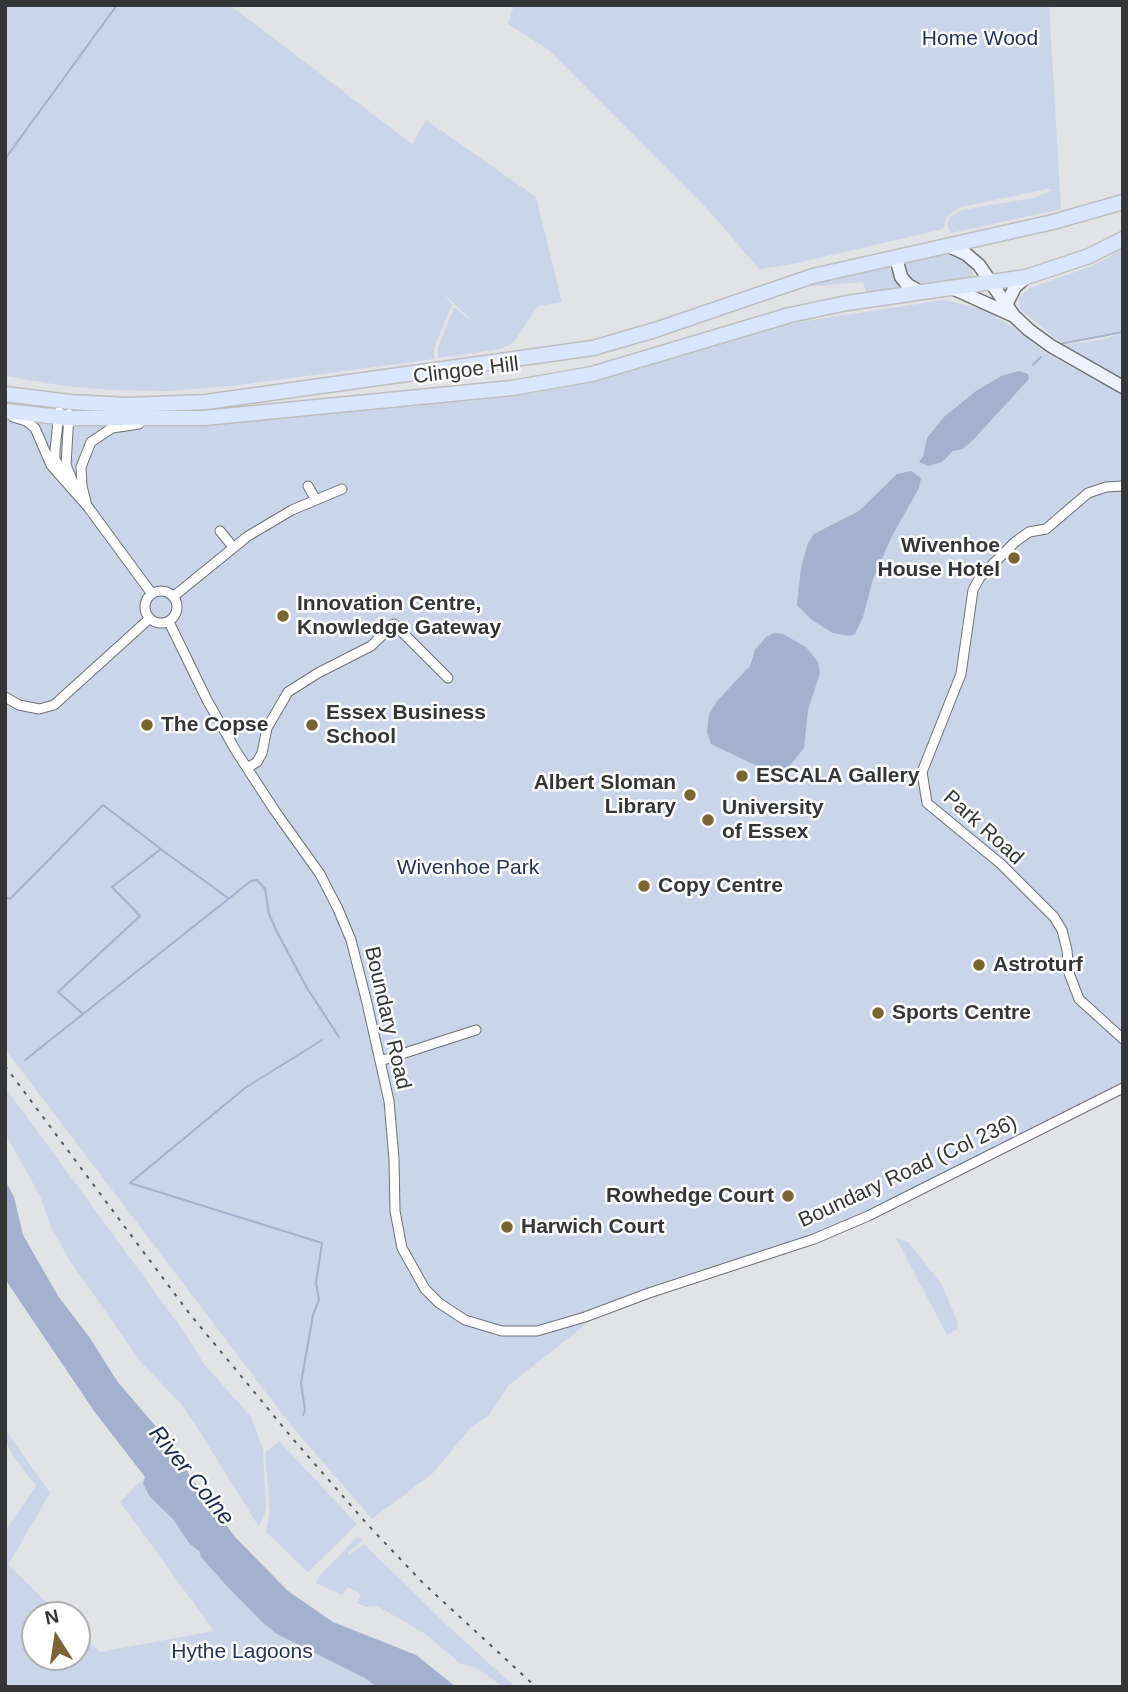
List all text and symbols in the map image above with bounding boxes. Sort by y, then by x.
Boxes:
park label: Home Wood [922,26,1038,52]
street label: Clingoe Hill [412,352,520,390]
place label: Wivenhoe House Hotel [877,533,1000,583]
marker: Wivenhoe House Hotel [1006,550,1022,566]
place label: Innovation Centre, Knowledge Gateway [297,591,501,641]
marker: Innovation Centre, Knowledge Gateway [275,608,291,624]
place label: Essex Business School [326,700,486,750]
place label: The Copse [161,712,268,738]
marker: The Copse [139,717,155,733]
marker: Essex Business School [304,717,320,733]
place label: ESCALA Gallery [756,763,919,789]
marker: ESCALA Gallery [734,768,750,784]
place label: Albert Sloman Library [534,770,676,820]
street label: Park Road [938,785,1028,871]
marker: Albert Sloman Library [682,787,698,803]
place label: University of Essex [722,795,824,845]
marker: University of Essex [700,812,716,828]
park label: Wivenhoe Park [397,855,539,881]
place label: Copy Centre [658,873,783,899]
marker: Copy Centre [636,878,652,894]
street label: Boundary Road [358,944,416,1092]
place label: Astroturf [993,952,1083,978]
marker: Astroturf [971,957,987,973]
place label: Sports Centre [892,1000,1031,1026]
marker: Sports Centre [870,1005,886,1021]
street label: Boundary Road (Col 236) [795,1110,1021,1234]
place label: Rowhedge Court [606,1183,774,1209]
marker: Rowhedge Court [780,1188,796,1204]
place label: Harwich Court [521,1214,665,1240]
marker: Harwich Court [499,1219,515,1235]
water label: River Colne [142,1421,240,1531]
north arrow [21,1601,91,1671]
text: N [43,1605,61,1629]
park label: Hythe Lagoons [171,1639,313,1665]

